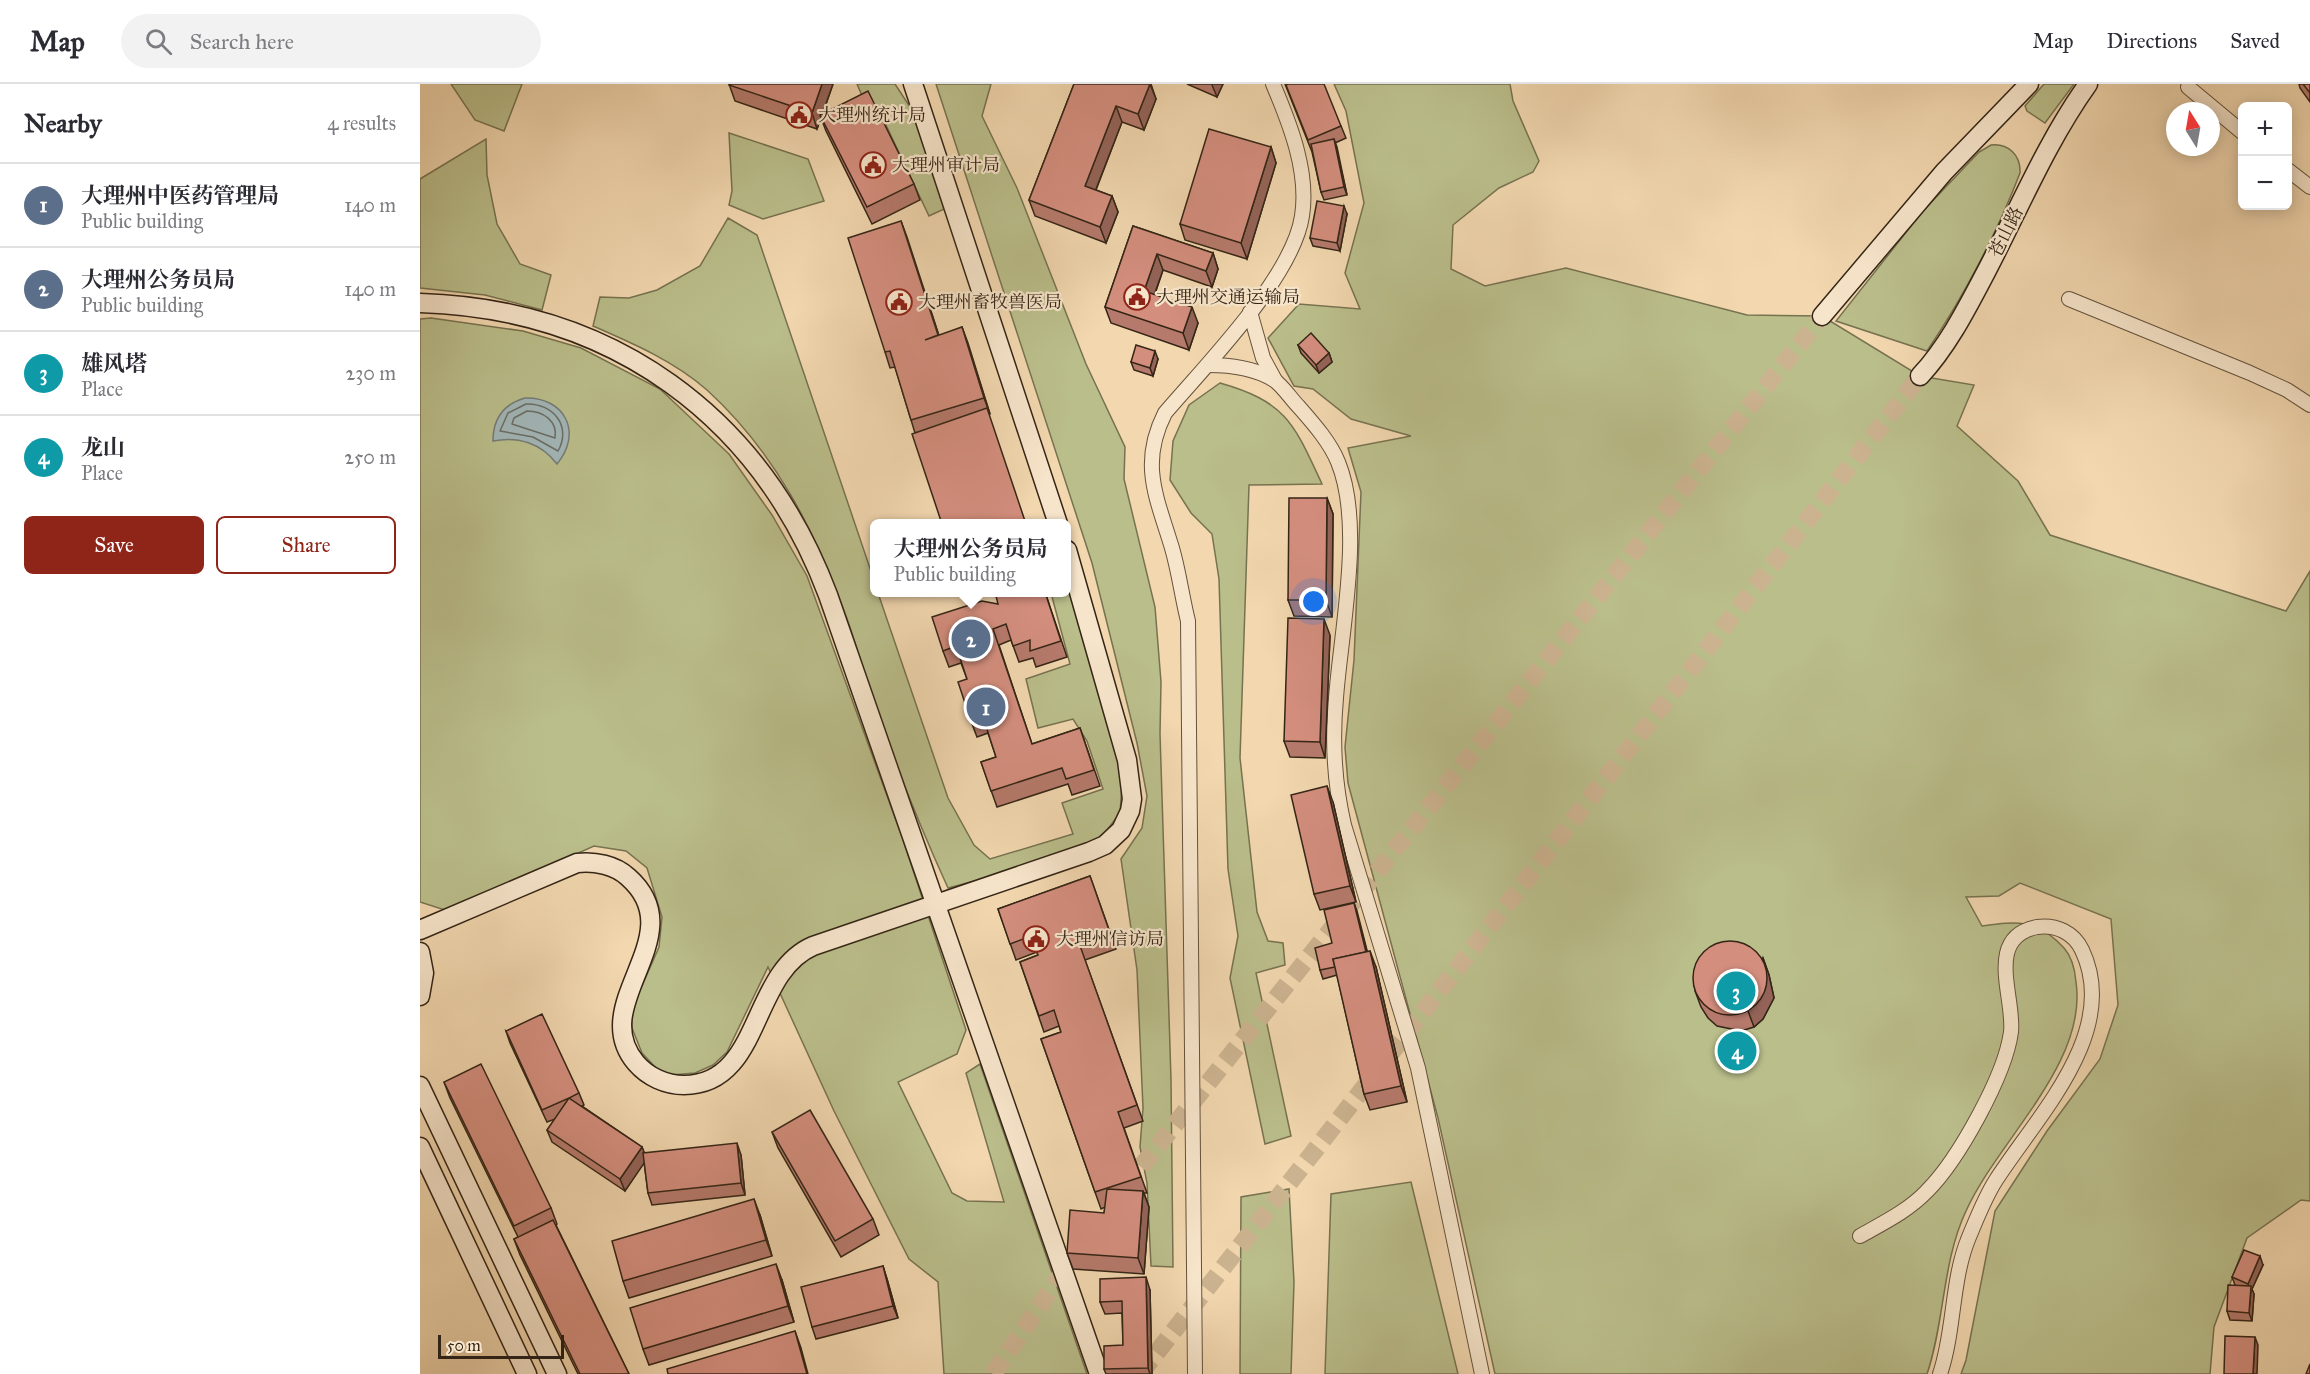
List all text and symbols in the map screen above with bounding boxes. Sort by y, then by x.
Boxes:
search box [121,14,541,68]
text: Map [30,24,85,59]
icon: search [142,25,175,58]
text: Search here [190,28,294,55]
text: Map [2033,28,2074,54]
text: Directions [2107,28,2197,54]
text: Saved [2230,28,2280,54]
public building icon: 大理州统计局 [784,100,814,130]
north arrow [2166,102,2220,156]
map controls [2238,102,2292,210]
button: + [2238,102,2292,156]
place label: 大理州统计局 [818,104,926,126]
text: Nearby [24,107,102,139]
text: 4 results [327,111,396,135]
public building icon: 大理州审计局 [858,150,888,180]
place label: 大理州审计局 [892,154,1000,176]
button: − [2238,156,2292,210]
text: 大理州中医药管理局 [81,182,279,209]
text: 1 [40,193,47,217]
text: 140 m [344,193,396,217]
street label: 苍山路 [1984,203,2028,261]
text: Public building [81,209,203,233]
text: 大理州公务员局 [81,266,235,293]
text: 2 [39,277,48,301]
text: 140 m [344,277,396,301]
public building icon: 大理州交通运输局 [1122,282,1152,312]
place label: 大理州交通运输局 [1156,286,1300,308]
public building icon: 大理州畜牧兽医局 [884,287,914,317]
place label: 大理州畜牧兽医局 [918,291,1062,313]
text: Public building [81,293,203,317]
text: 雄风塔 [81,350,147,377]
text: 3 [40,361,48,385]
text: 230 m [345,361,396,385]
text: Place [81,377,123,401]
text: 龙山 [81,434,125,461]
text: 4 [38,445,49,469]
text: 250 m [344,445,396,469]
text: Place [81,461,123,485]
button: Save [24,516,204,574]
button: Share [216,516,396,574]
popup [870,519,1071,597]
text: 大理州公务员局 [893,535,1048,562]
text: Public building [893,562,1016,586]
your location [1299,587,1328,616]
pin: 2 [952,616,990,662]
pin: 1 [966,684,1006,730]
public building icon: 大理州信访局 [1021,924,1051,954]
place label: 大理州信访局 [1056,928,1164,950]
pin: 3 [1716,968,1756,1014]
pin: 4 [1718,1028,1756,1074]
scale bar [438,1332,564,1360]
text: 50 m [447,1336,481,1355]

